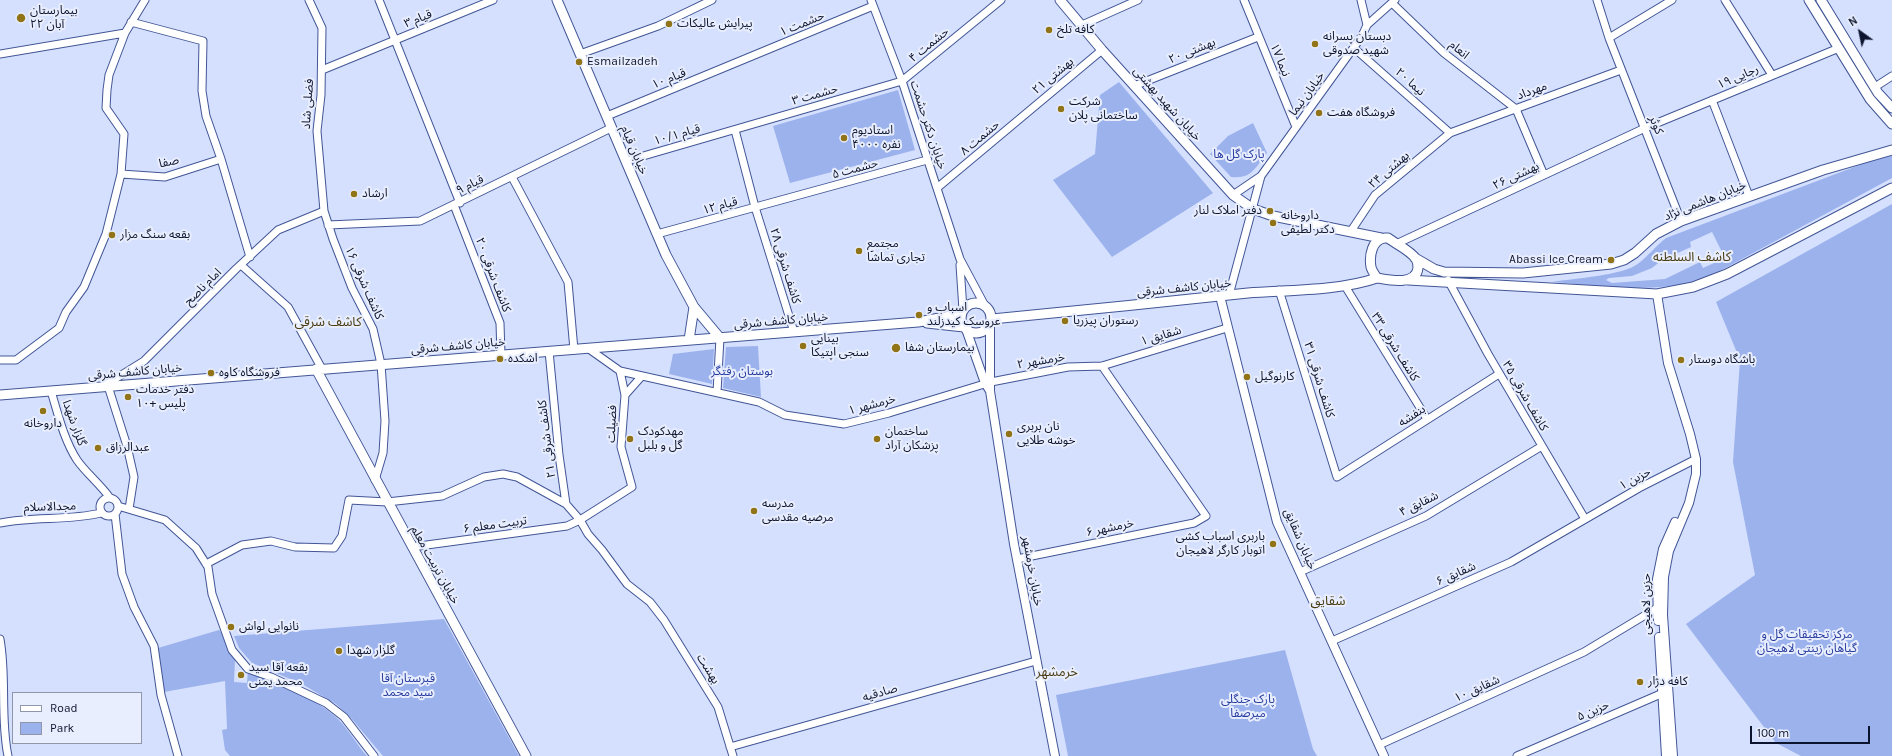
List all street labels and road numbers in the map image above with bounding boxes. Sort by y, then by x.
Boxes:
street label: قیام ۳ [402,7,434,31]
street label: حشمت ۱ [777,9,827,39]
street label: حشمت ۴ [906,25,952,65]
street label: بهشتی ۲۰ [1166,35,1218,67]
street label: انعام [1446,38,1472,62]
street label: نیما ۱۷ [1267,41,1293,79]
street label: بهشتی ۲۱ [1029,55,1077,97]
street label: رجایی ۱۹ [1715,62,1761,92]
street label: خیابان شهید بهشتی [1130,64,1204,144]
street label: نیما ۲۰ [1392,65,1428,99]
street label: قیام ۱۰ [650,66,688,92]
street label: خیابان نیما [1286,69,1328,119]
street label: فضلی شاد [299,78,317,130]
street label: خیابان دکتر حشمت [907,79,949,171]
street label: مهرداد [1515,79,1549,103]
street label: حشمت ۳ [790,82,840,108]
street label: کوثر [1646,114,1666,136]
street label: حشمت ۸ [957,117,1003,159]
street label: قیام ۱۰/۱ [652,121,702,149]
street label: خیابان قیام [617,123,651,177]
street label: بهشتی ۲۴ [1366,148,1412,192]
street label: صفا [158,153,180,171]
street label: حشمت ۵ [830,156,880,182]
street label: بهشتی ۲۶ [1491,159,1541,193]
street label: قیام ۹ [454,172,486,198]
street label: خیابان هاشمی نژاد [1662,178,1748,224]
street label: قیام ۱۲ [701,194,739,218]
street label: کاشف شرقی ۲۸ [767,226,803,306]
street label: کاشف شرقی ۲۰ [472,236,514,314]
street label: کاشف شرقی ۱۶ [341,244,387,322]
street label: امام ناصح [181,265,225,309]
street label: خیابان کاشف شرقی [1136,276,1232,300]
street label: خیابان کاشف شرقی [733,310,829,332]
street label: کاشف شرقی ۳۳ [1368,310,1422,384]
street label: شقایق ۱ [1139,323,1183,349]
street label: خیابان کاشف شرقی [410,335,506,357]
street label: کاشف شرقی ۳۱ [1301,340,1337,420]
street label: خرمشهر ۲ [1016,350,1066,372]
street label: کاشف شرقی ۳۵ [1499,358,1551,434]
street label: خیابان کاشف شرقی [87,361,183,383]
street label: خرمشهر ۱ [847,392,897,418]
street label: گلزار شهدا [59,398,89,448]
street label: کاشف شرقی ۲۱ [535,399,559,479]
street label: بنفشه [1396,402,1428,430]
street label: فضیلت [604,405,620,443]
street label: حزین ۱ [1617,465,1653,493]
street label: شقایق ۴ [1397,488,1441,520]
street label: مجدالاسلام [23,499,77,515]
street label: خیابان شقایق [1281,506,1319,572]
street label: تربیت معلم ۶ [462,513,528,537]
street label: خرمشهر ۶ [1085,516,1135,540]
street label: خیابان تربیت معلم [408,523,462,607]
street label: خیابان خرمشهر [1019,535,1045,607]
street label: شقایق ۶ [1434,559,1478,589]
street label: حزین لاهیجی [1640,573,1654,635]
street label: بهشت [693,651,723,687]
street label: شقایق ۱۰ [1452,673,1502,705]
street label: صادقیه [861,681,899,705]
street label: حزین ۵ [1575,698,1611,724]

